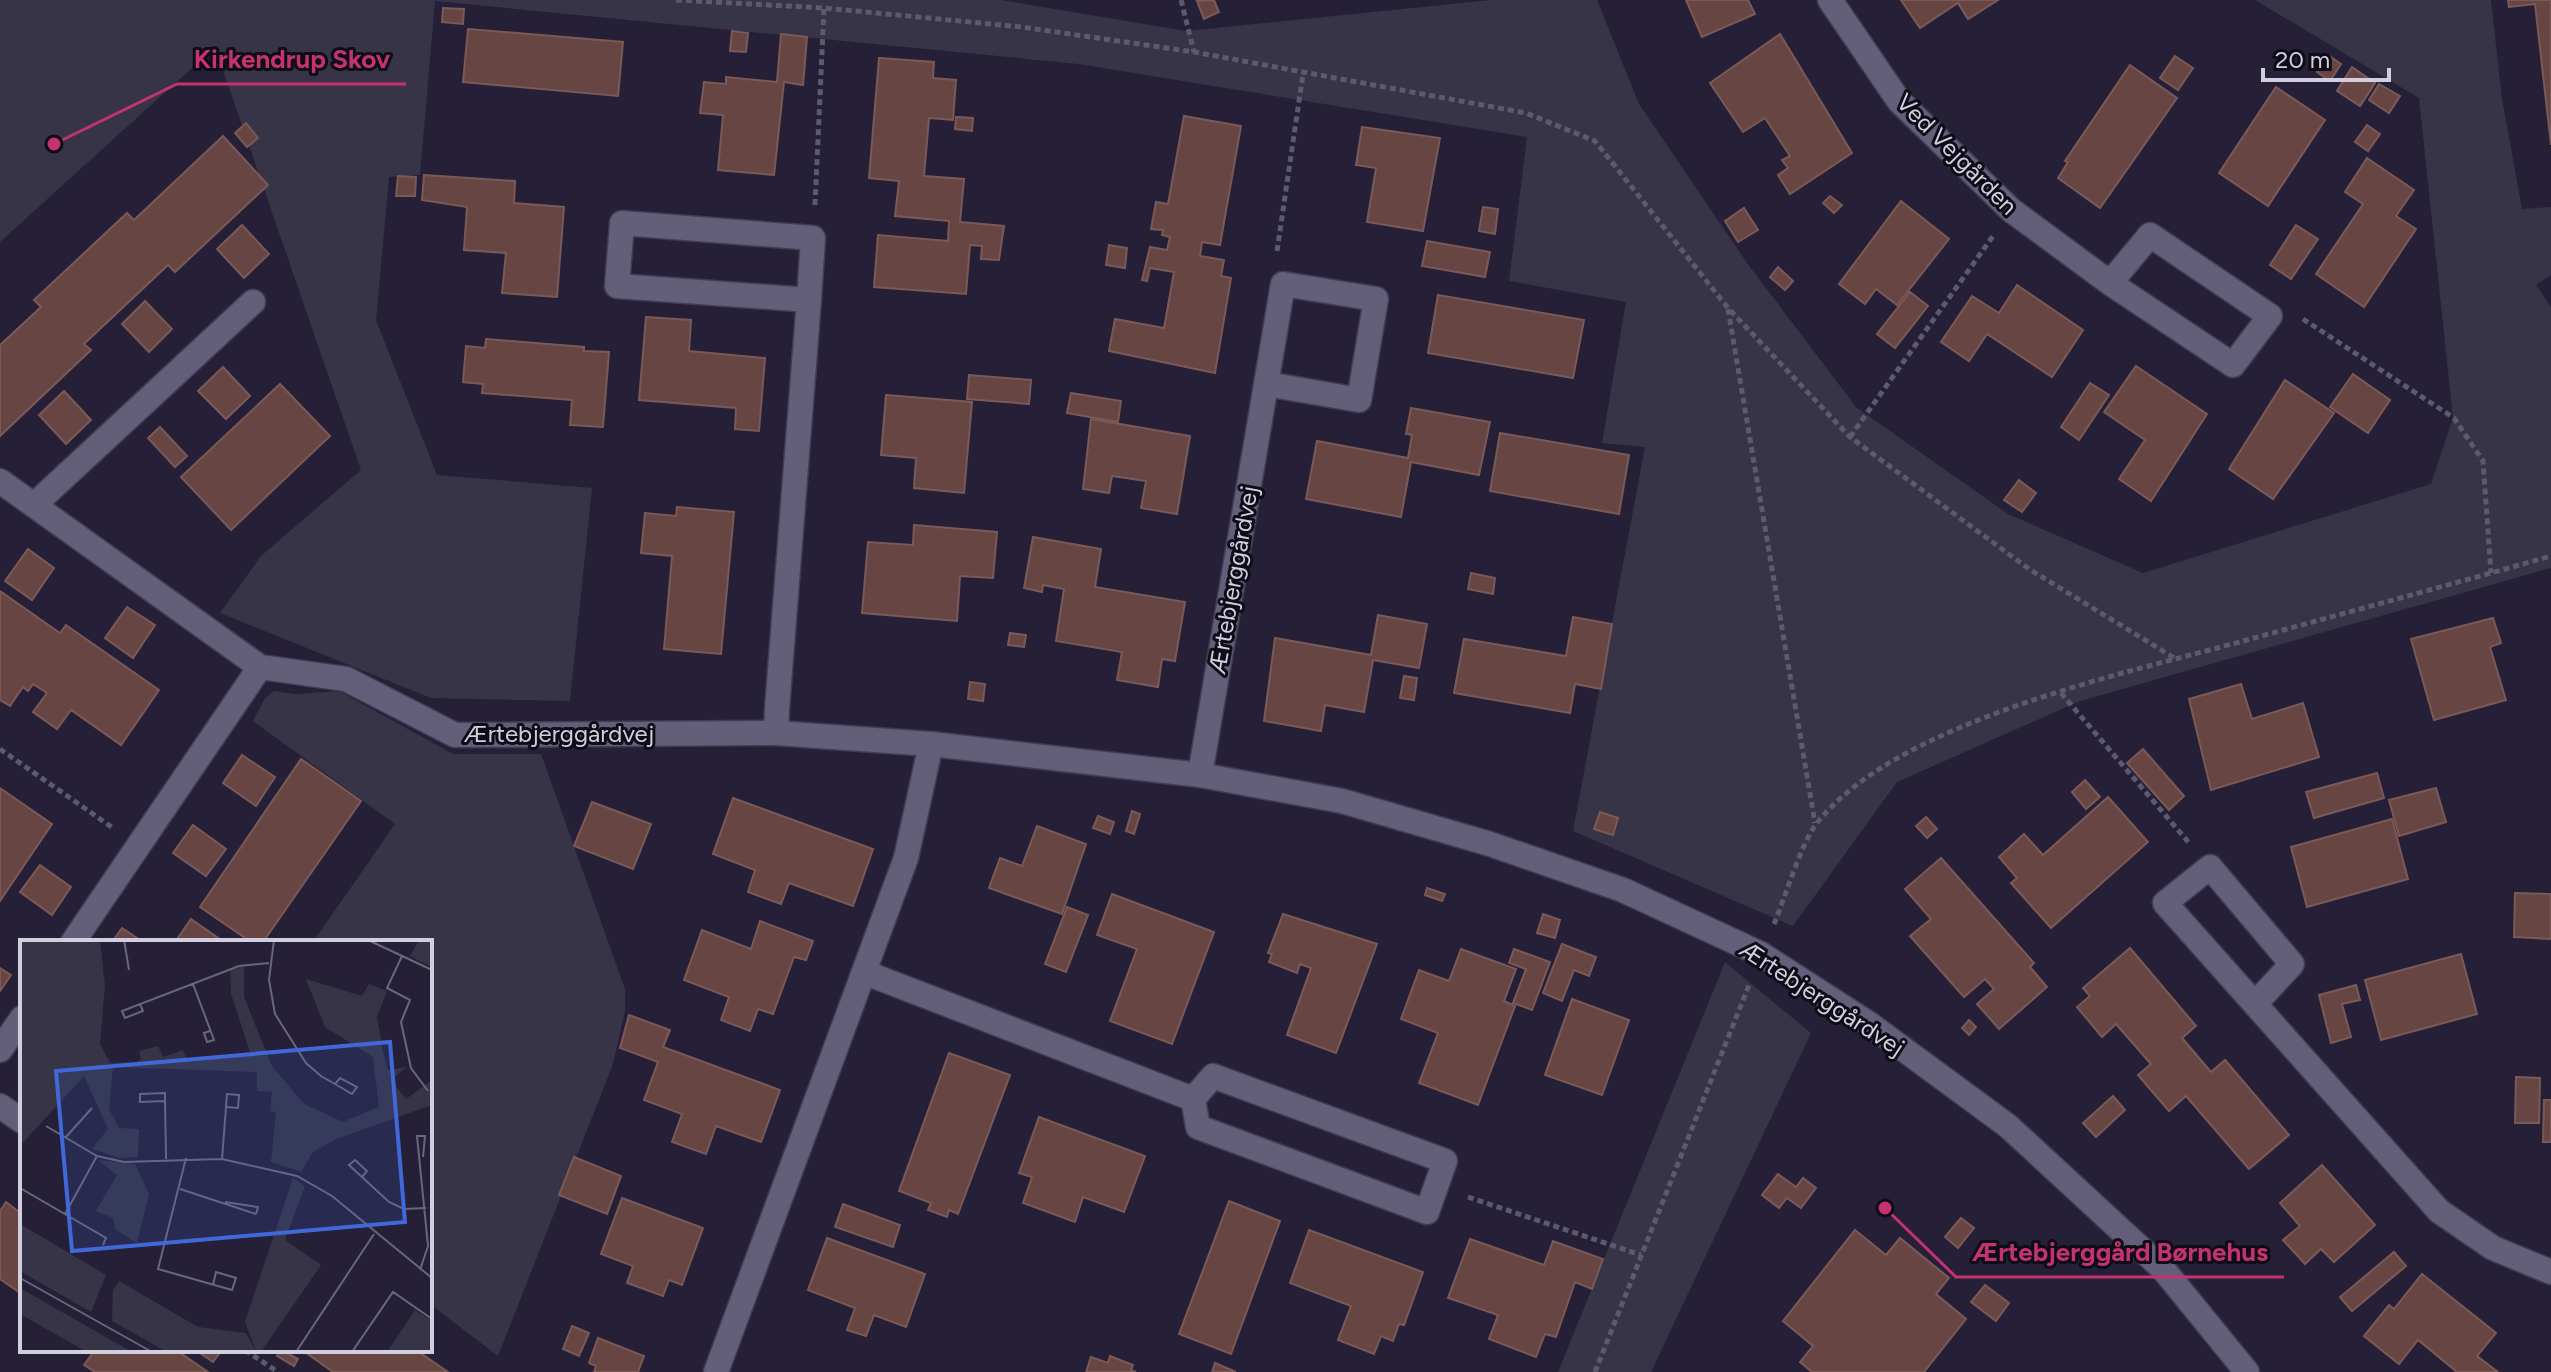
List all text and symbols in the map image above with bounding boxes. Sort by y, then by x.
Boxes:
scale bar [2263,32,2389,82]
callout: Kirkendrup Skov [177,34,406,84]
text: Kirkendrup Skov [194,43,391,75]
text: 20 m [2275,45,2330,74]
street label: Ved Vejgården [1891,88,2023,220]
street label: Ærtebjerggårdvej [1202,484,1264,676]
street label: Ærtebjerggårdvej [464,719,654,748]
street label: Ærtebjerggårdvej [1734,934,1910,1062]
inset map [20,940,432,1352]
callout: Ærtebjerggård Børnehus [1956,1227,2284,1277]
text: Ærtebjerggård Børnehus [1972,1236,2268,1268]

